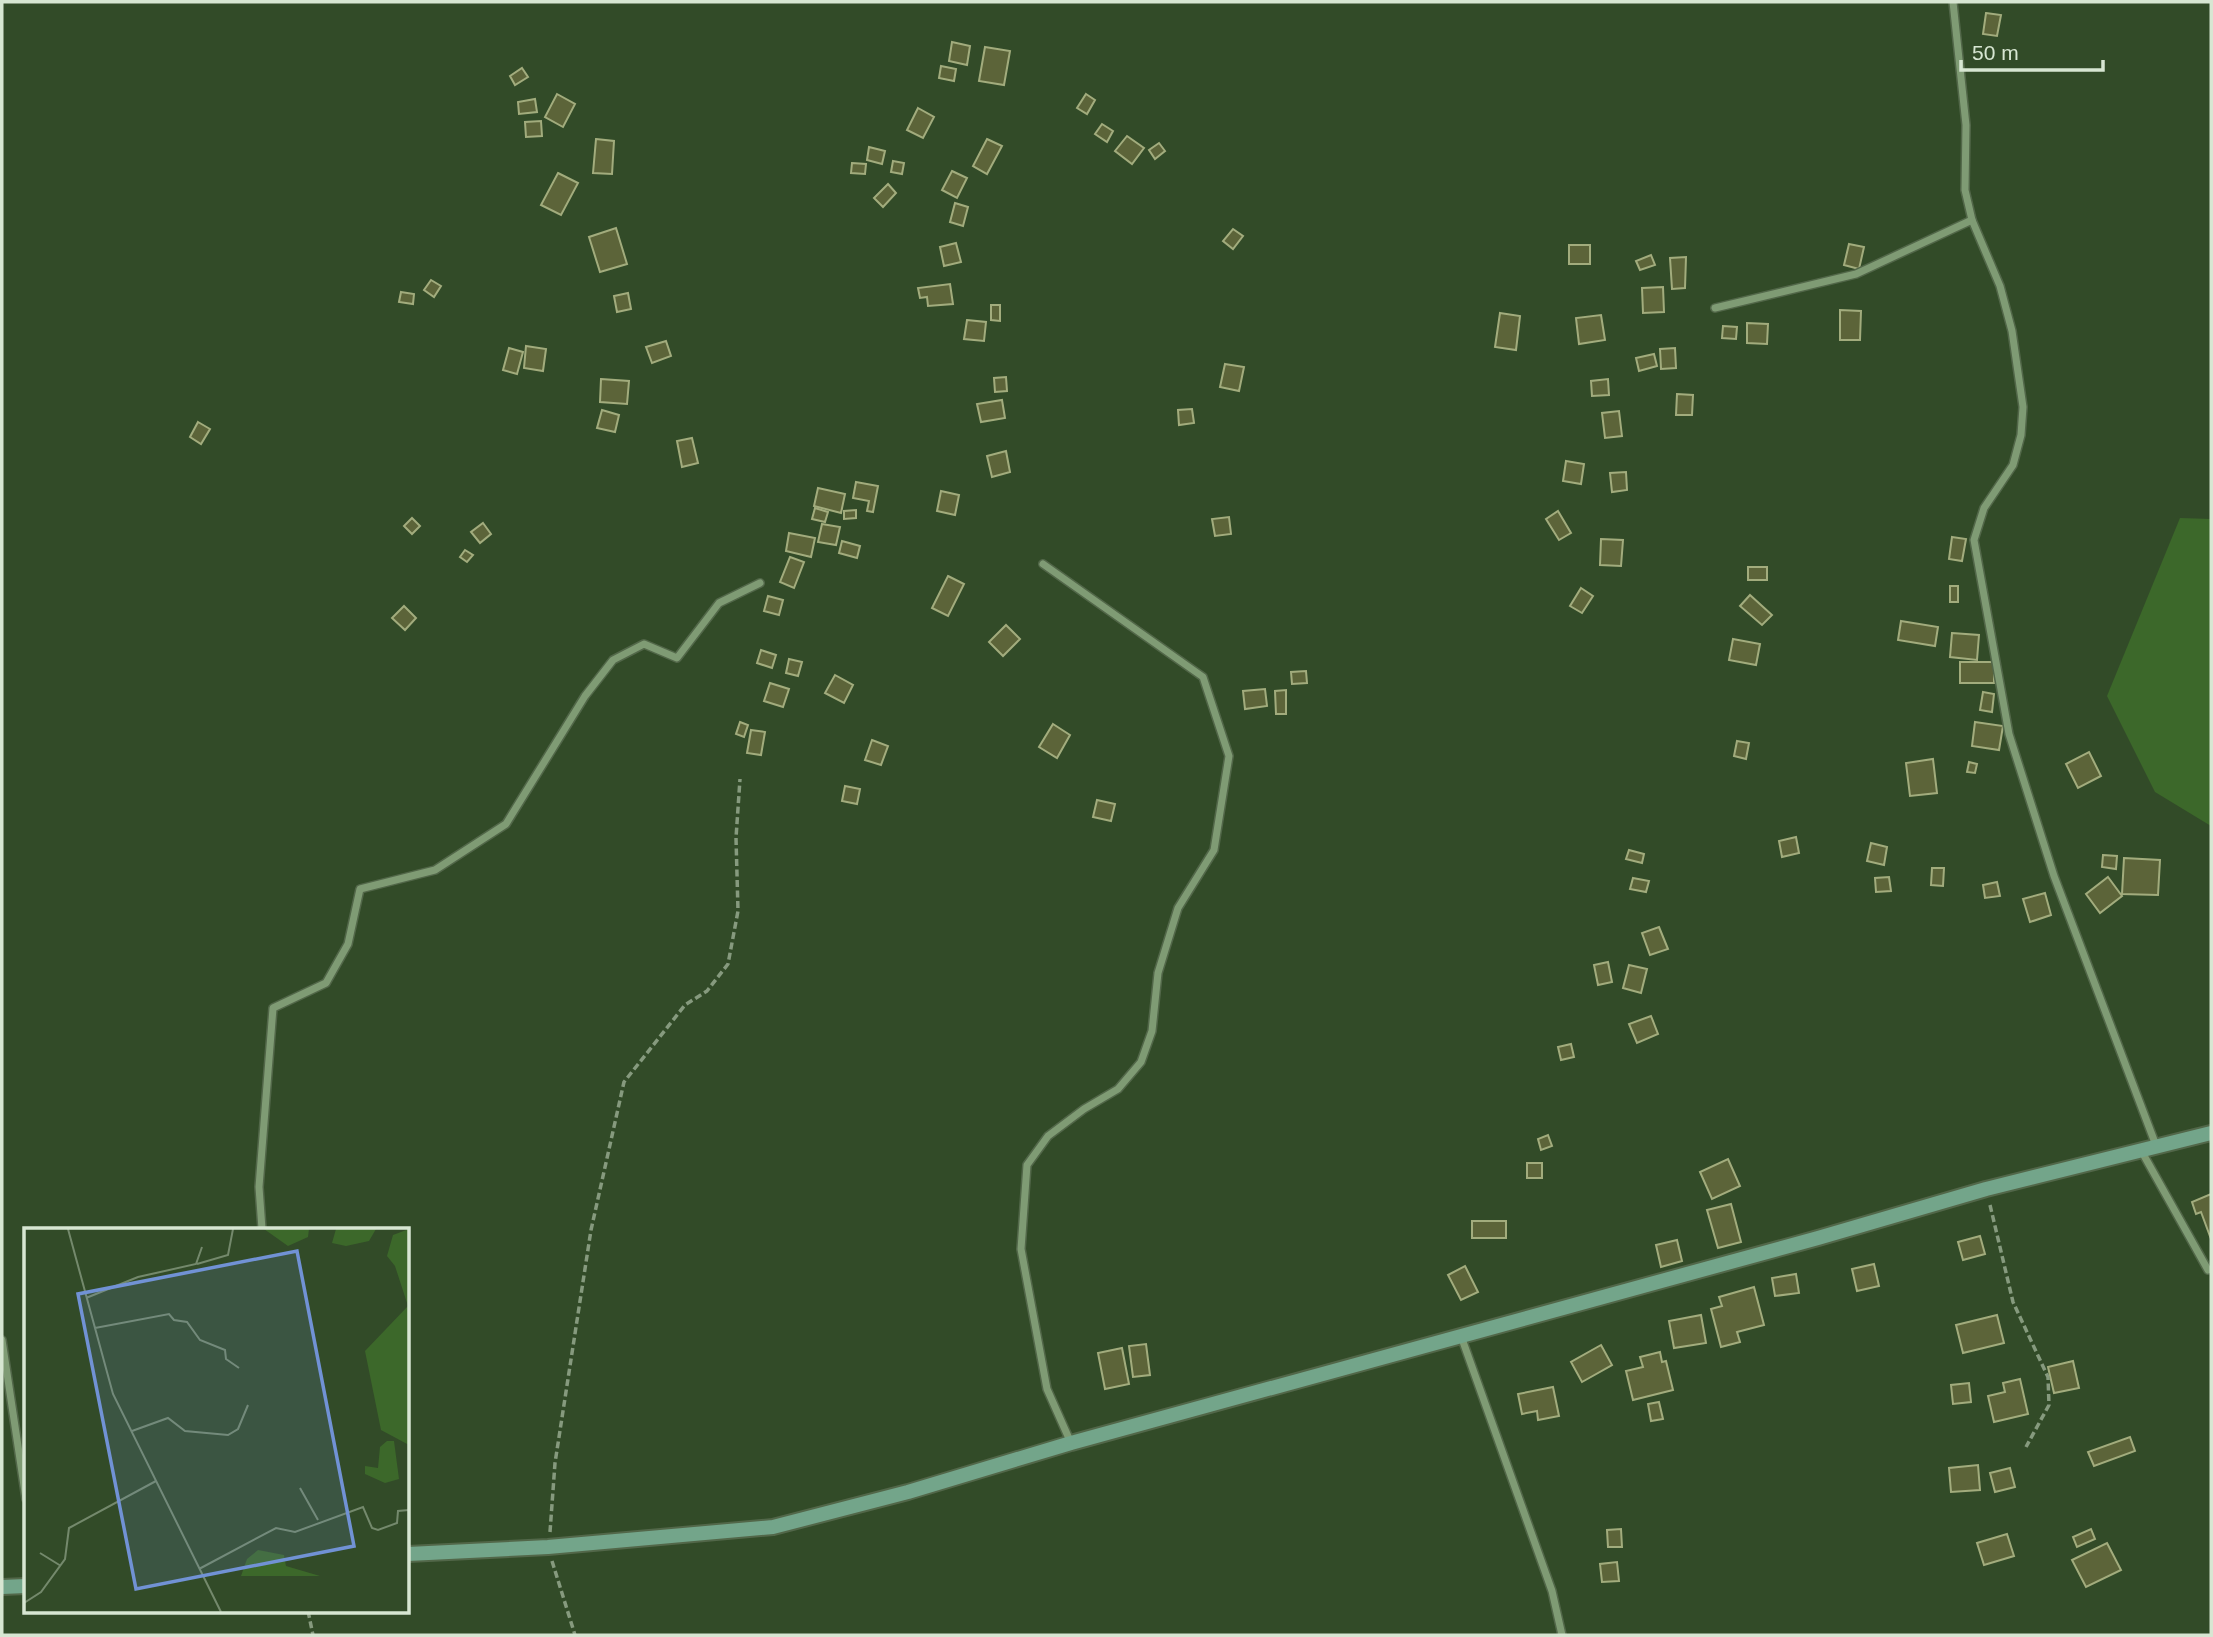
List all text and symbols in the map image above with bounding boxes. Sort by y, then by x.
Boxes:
scale bar [1961,28,2103,72]
text: 50 m [1972,41,2019,64]
inset map [24,1228,410,1612]

